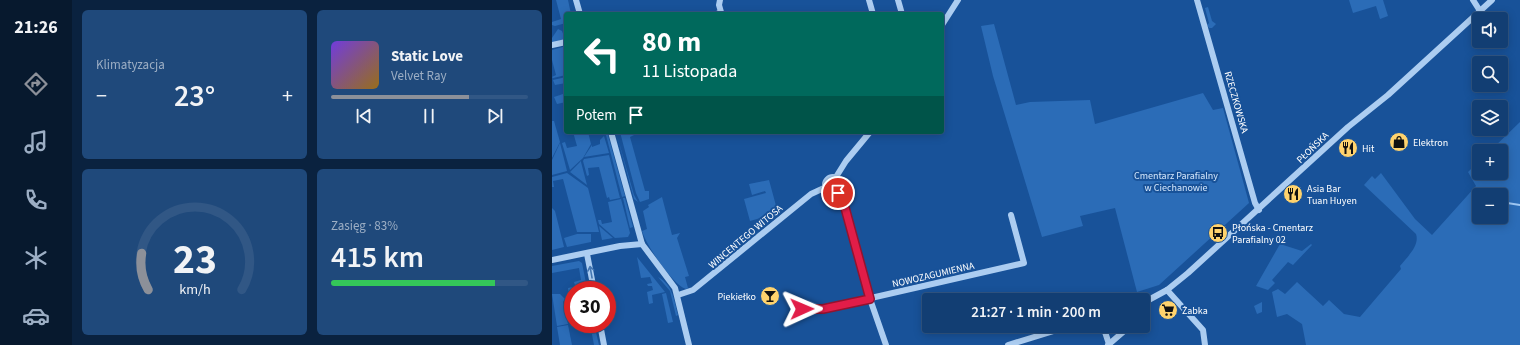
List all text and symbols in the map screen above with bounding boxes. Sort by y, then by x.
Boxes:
map controls [1472,12,1508,224]
button: sound [1472,12,1508,48]
text: 21:26 [14,15,58,40]
text: 80 m [642,22,701,62]
icon: left [576,28,628,80]
text: Static Love [391,46,463,67]
text: Klimatyzacja [96,56,165,74]
button: search [1472,56,1508,92]
text: 11 Listopada [642,59,737,84]
text: Velvet Ray [391,67,447,85]
icon: directions [22,70,50,98]
street label: RZECZKOWSKA [1221,70,1252,135]
text: 23° [174,75,215,118]
text: − [96,80,107,112]
text: + [282,80,293,112]
button: layers [1472,100,1508,136]
icon: arrive [625,104,647,126]
icon: previous [353,105,375,127]
icon: pause [418,105,440,127]
icon: next [484,105,506,127]
text: Potem [576,105,617,126]
icon: music [22,128,50,156]
street label: PŁOŃSKA [1293,128,1332,167]
shop icon: Elektron [1388,131,1410,153]
place label: Elektron [1413,136,1448,150]
restaurant icon: Hit [1337,137,1359,159]
place label: Hit [1362,142,1375,156]
button: + [1472,144,1508,180]
park label: Cmentarz Parafialny w Ciechanowie [1134,169,1218,195]
pin [821,176,855,210]
icon: arrive [827,182,849,204]
place label: Asia Bar Tuan Huyen [1307,182,1357,208]
restaurant icon: Asia Bar Tuan Huyen [1282,183,1304,205]
icon: phone [22,186,50,214]
button: − [1472,188,1508,224]
street label: WINCENTEGO WITOSA [706,201,786,272]
text: Zasięg · 83% [331,217,398,235]
place label: Płońska - Cmentarz Parafialny 02 [1232,221,1313,247]
bus stop icon: Płońska - Cmentarz Parafialny 02 [1207,222,1229,244]
text: 23 [173,230,216,290]
text: 415 km [331,236,424,279]
icon: climate [22,244,50,272]
street label: NOWOZAGUMIENNA [891,259,976,291]
one-way arrow [586,266,594,279]
text: km/h [179,278,210,299]
speed limit sign: 30 [564,281,616,333]
bar icon: Piekiełko [759,285,781,307]
position arrow [781,288,823,330]
place label: Piekiełko [717,290,756,304]
supermarket icon: Żabka [1157,299,1179,321]
icon: car [22,302,50,330]
text: 21:27 · 1 min · 200 m [971,302,1101,323]
place label: Żabka [1182,304,1208,318]

